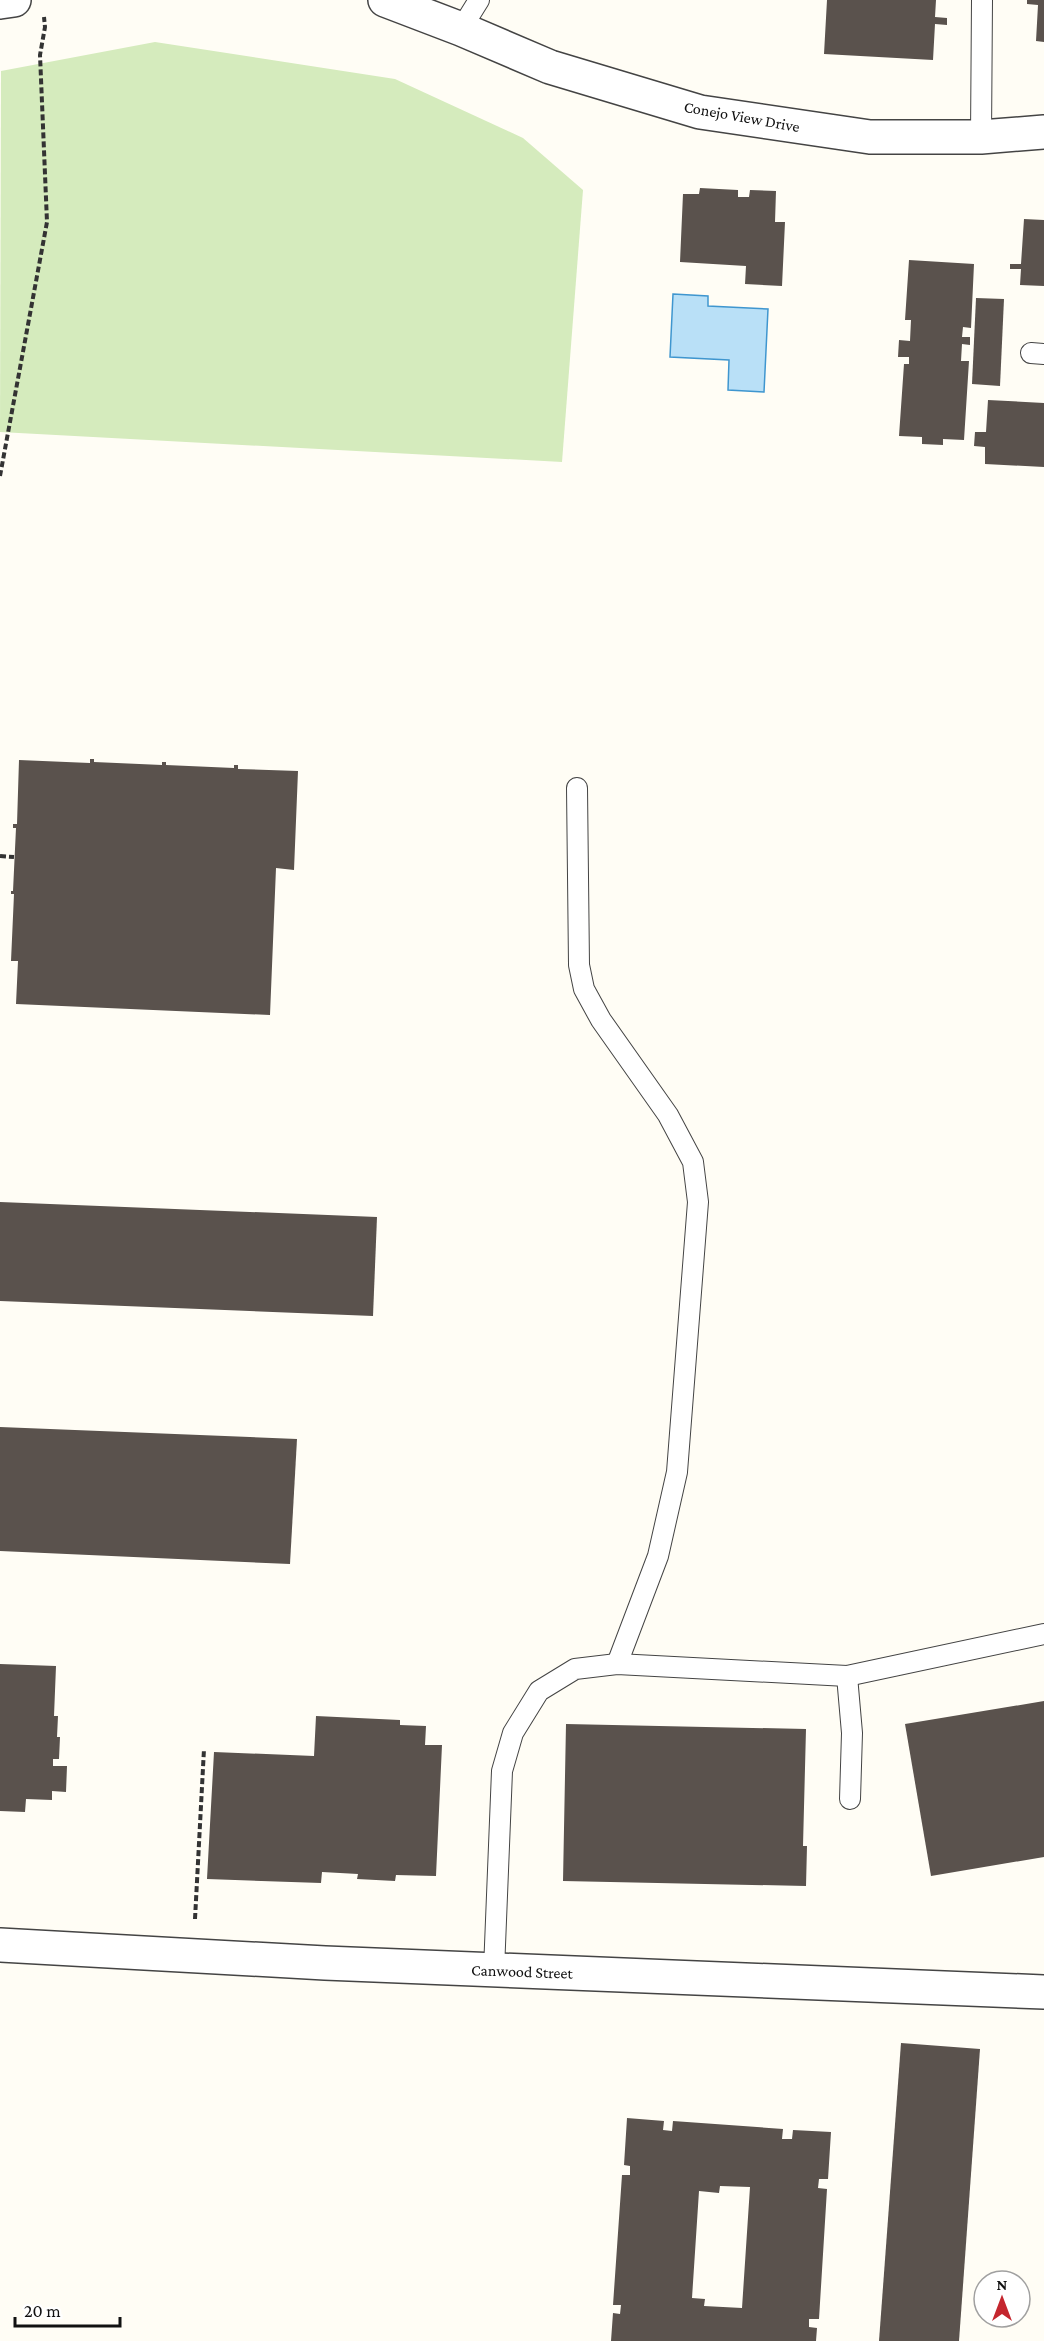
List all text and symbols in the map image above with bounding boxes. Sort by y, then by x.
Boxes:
street label: Conejo View Drive [682,98,801,136]
street label: Canwood Street [471,1961,574,1982]
north arrow [972,2269,1032,2329]
text: N [997,2276,1008,2293]
scale bar [15,2290,120,2328]
text: 20 m [24,2301,61,2321]

